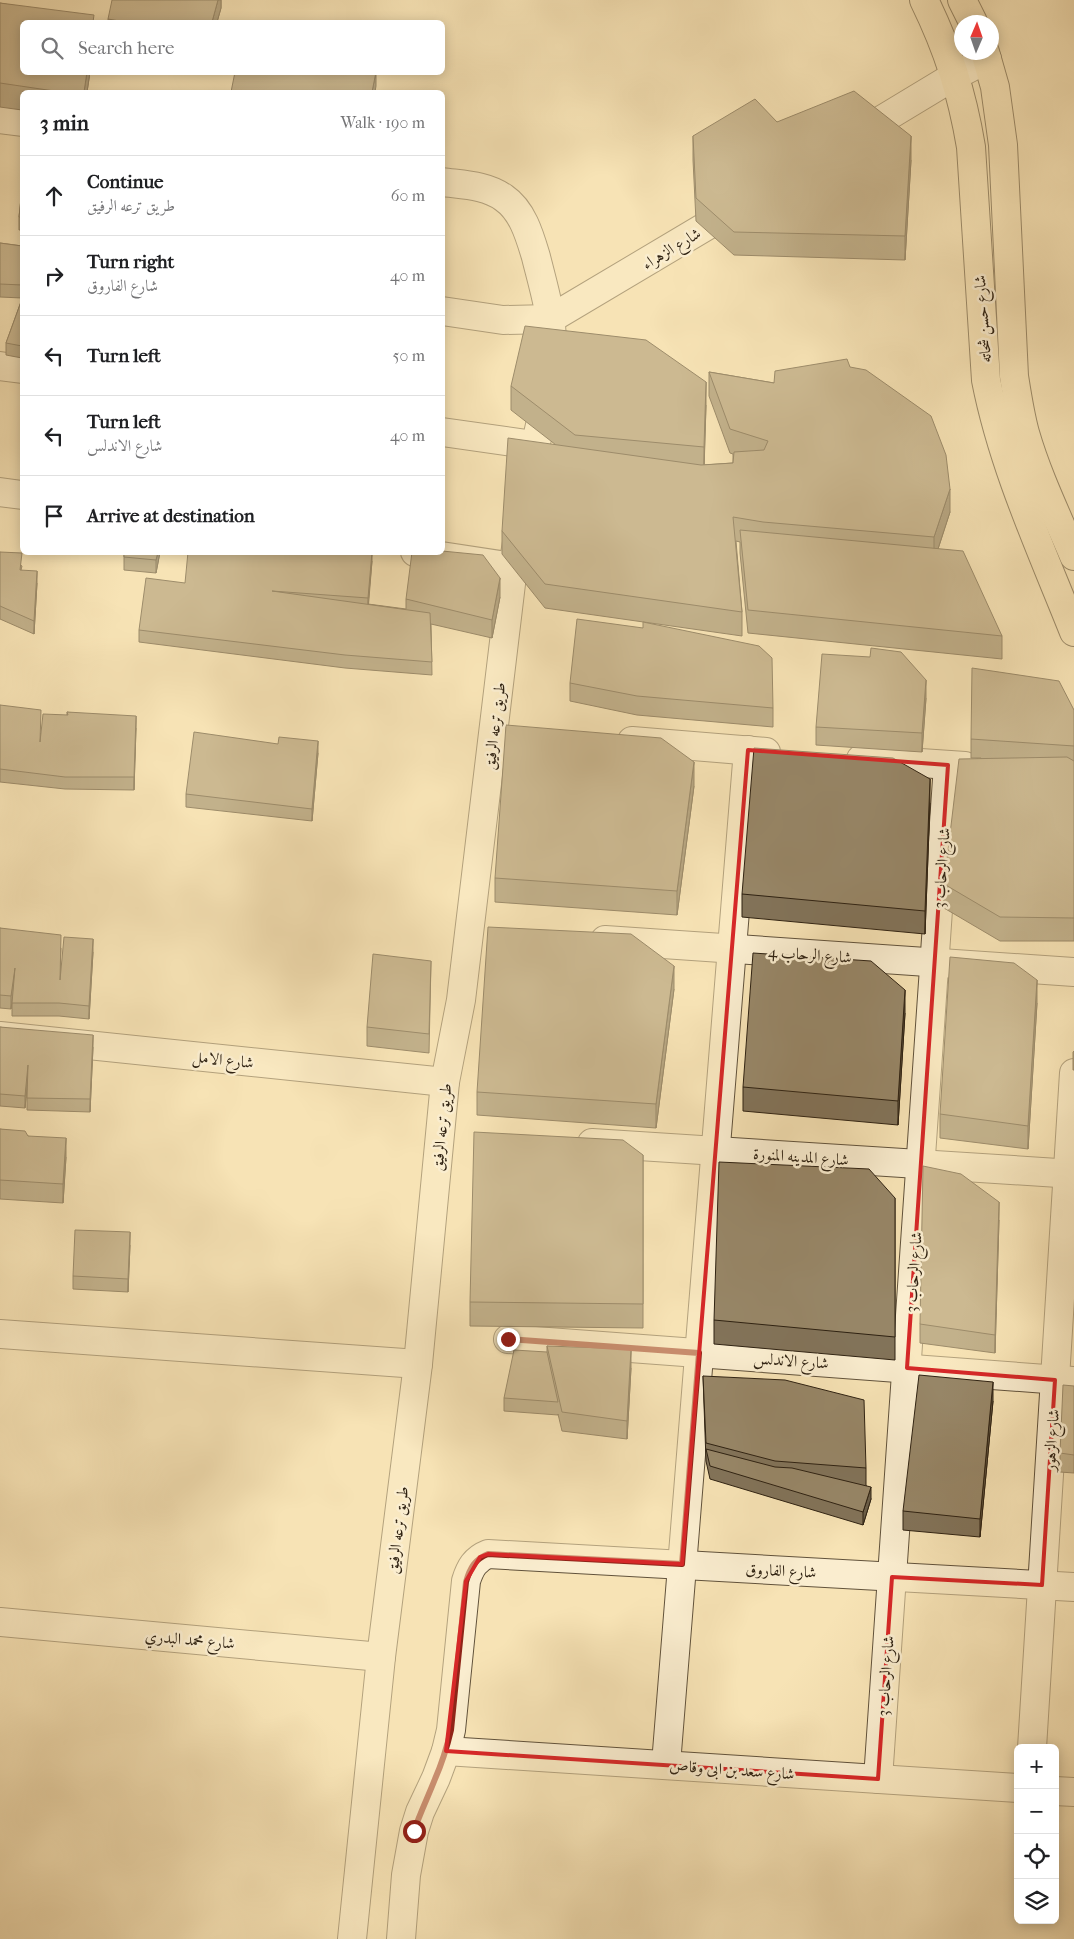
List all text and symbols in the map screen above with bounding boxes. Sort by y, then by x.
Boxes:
north arrow [954,15,999,60]
search box [20,20,445,75]
icon: search [38,34,66,62]
text: Search here [78,37,174,59]
text: 3 min [40,111,89,135]
text: Walk · 190 m [341,113,425,132]
text: Continue [87,171,163,193]
icon: ahead [40,182,68,210]
text: 60 m [391,186,425,205]
text: طريق ترعه الرفيق [87,196,175,215]
street label: شارع الزهراء [638,224,706,277]
text: Turn right [87,251,174,273]
icon: right [40,262,68,290]
text: 40 m [390,266,425,285]
street label: شارع حسن شحاته [970,274,999,364]
text: شارع الفاروق [87,276,158,295]
icon: left [40,342,68,370]
text: Turn left [87,345,161,367]
text: 50 m [393,346,425,365]
text: Turn left [87,411,161,433]
icon: left [40,422,68,450]
text: 40 m [390,426,425,445]
text: شارع الاندلس [87,436,162,455]
icon: arrive [40,502,68,530]
text: Arrive at destination [87,505,255,527]
street label: طريق ترعه الرفيق [480,681,510,771]
street label: شارع الرحاب 3 [929,827,958,909]
street label: شارع الرحاب 4 [767,942,852,971]
street label: شارع الامل [191,1047,255,1076]
street label: طريق ترعه الرفيق [427,1082,457,1172]
street label: شارع المدينه المنورة [752,1144,849,1173]
street label: شارع الرحاب 3 [901,1231,930,1313]
route end [497,1328,520,1351]
street label: شارع الاندلس [752,1348,829,1377]
street label: شارع الزهور [1040,1408,1067,1474]
street label: طريق ترعه الرفيق [383,1485,413,1575]
street label: شارع الفاروق [745,1559,817,1586]
street label: شارع محمد البدري [144,1626,236,1657]
street label: شارع الرحاب 3 [873,1635,902,1717]
map controls [1014,1744,1059,1924]
button: + [1014,1744,1059,1789]
street label: شارع سعد بن ابى وقاص [669,1756,795,1787]
button: − [1014,1789,1059,1834]
route start [403,1820,426,1843]
button: locate [1014,1834,1059,1879]
button: layers [1014,1879,1059,1924]

